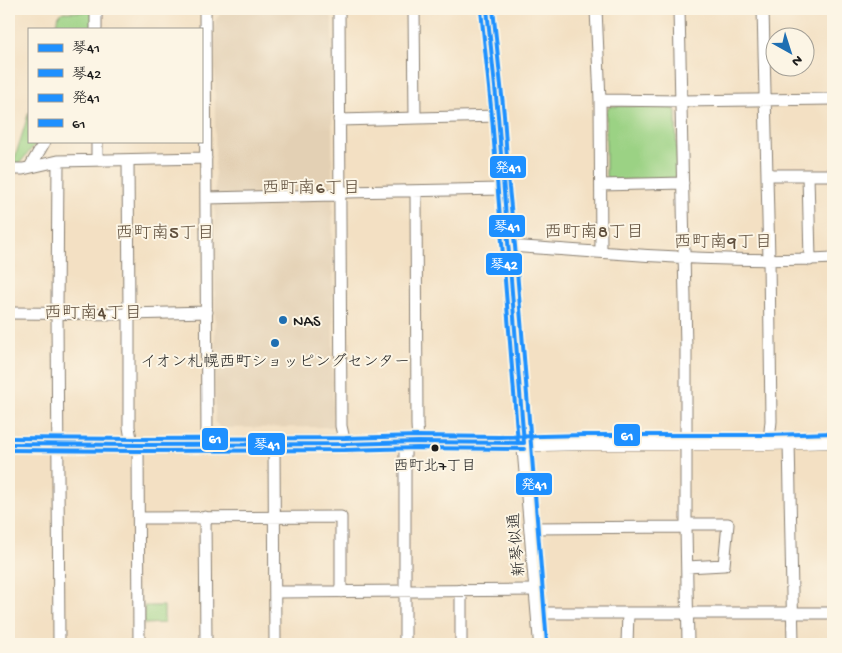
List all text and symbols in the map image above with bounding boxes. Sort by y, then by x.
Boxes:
legend [28,28,202,142]
north arrow [764,28,814,78]
text: 琴41 [72,40,100,58]
text: N [788,51,806,70]
text: 琴42 [72,66,101,84]
text: 発41 [72,90,100,108]
text: 61 [72,116,86,134]
line badge: 発41 [489,155,527,179]
text: 発41 [495,161,521,178]
district label: 西町南6丁目 [261,178,361,200]
line badge: 琴41 [488,214,526,238]
text: 琴41 [494,219,520,237]
district label: 西町南8丁目 [544,222,644,244]
district label: 西町南5丁目 [115,223,215,245]
district label: 西町南9丁目 [673,232,773,254]
line badge: 琴42 [485,252,523,276]
text: 琴42 [490,257,518,275]
district label: 西町南4丁目 [44,303,142,325]
marker: NAS [277,314,289,326]
place label: NAS [293,314,321,333]
marker: イオン札幌西町ショッピングセンター [269,337,281,349]
place label: イオン札幌西町ショッピングセンター [140,353,410,373]
line badge: 61 [613,423,641,447]
line badge: 61 [201,427,229,451]
text: 61 [621,429,634,446]
text: 61 [209,432,222,449]
line badge: 琴41 [247,432,286,456]
text: 琴41 [254,437,280,455]
marker: 西町北7丁目 [430,443,440,453]
place label: 西町北7丁目 [394,458,476,476]
line badge: 発41 [515,472,553,496]
text: 発41 [521,478,547,495]
street label: 新琴似通 [505,512,531,577]

